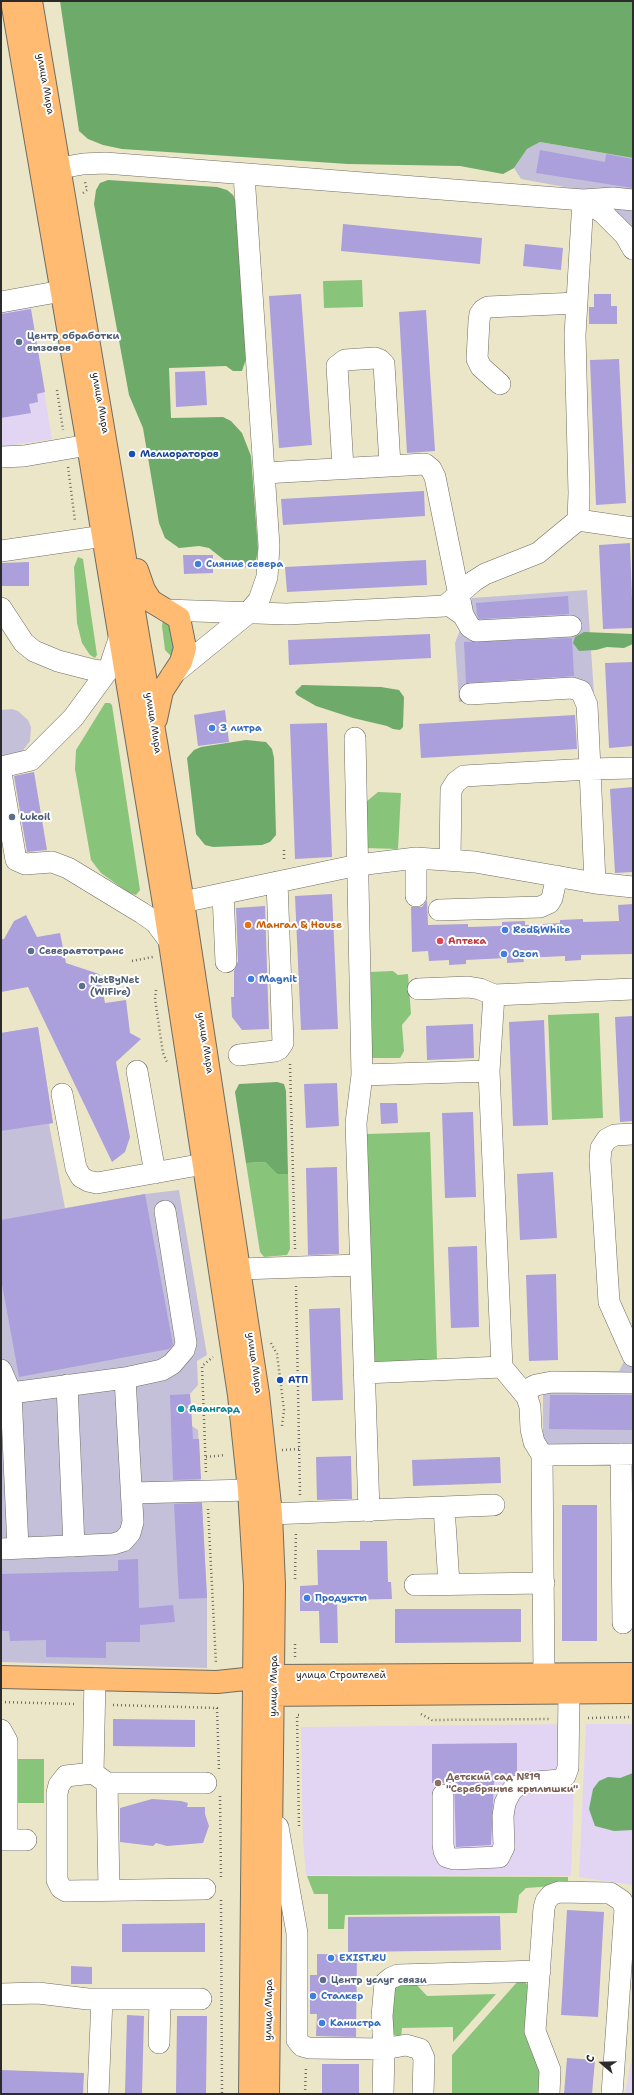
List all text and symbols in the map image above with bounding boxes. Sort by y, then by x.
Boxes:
street label: улица Мира [34,53,56,115]
place label: Центр обработки вызовов [27,330,119,354]
marker: Центр обработки вызовов [14,337,24,347]
street label: улица Мира [89,372,111,434]
place label: Мелиораторов [140,448,219,460]
marker: Мелиораторов [127,449,137,459]
place label: Сияние севера [206,558,283,570]
marker: Сияние севера [193,559,203,569]
street label: улица Мира [142,692,164,754]
place label: 3 литра [220,722,262,734]
marker: 3 литра [207,723,217,733]
place label: Lukoil [20,811,50,823]
marker: Lukoil [7,812,17,822]
place label: Мангал & House [256,919,342,931]
marker: Мангал & House [243,920,253,930]
place label: Red&White [513,924,570,936]
marker: Red&White [500,925,510,935]
place label: Аптека [448,935,486,947]
marker: Аптека [435,936,445,946]
place label: Северавтотранс [39,945,124,957]
marker: Северавтотранс [26,946,36,956]
place label: Ozon [512,948,538,960]
marker: Ozon [499,949,509,959]
place label: Magnit [259,973,297,985]
place label: NetByNet (WiFire) [90,974,139,998]
marker: Magnit [246,974,256,984]
marker: NetByNet (WiFire) [77,981,87,991]
street label: улица Мира [194,1012,216,1074]
street label: улица Мира [244,1332,264,1394]
place label: АТП [288,1374,308,1386]
marker: АТП [275,1375,285,1385]
place label: Авангард [189,1403,240,1415]
marker: Авангард [176,1404,186,1414]
place label: Продукты [315,1592,367,1604]
marker: Продукты [302,1593,312,1603]
street label: улица Мира [267,1655,281,1717]
street label: улица Строителей [296,1669,386,1681]
place label: Детский сад №19 "Серебряные крылышки" [446,1771,578,1794]
marker: Детский сад №19 "Серебряные крылышки" [433,1778,443,1788]
place label: EXIST.RU [339,1952,386,1964]
marker: EXIST.RU [326,1953,336,1963]
place label: Центр услуг связи [331,1974,427,1986]
marker: Центр услуг связи [318,1975,328,1985]
street label: улица Мира [262,1979,276,2041]
place label: Сталкер [321,1990,363,2002]
marker: Сталкер [308,1991,318,2001]
place label: Канистра [330,2017,381,2029]
marker: Канистра [317,2018,327,2028]
north arrow [582,2043,622,2083]
text: С [582,2053,598,2064]

